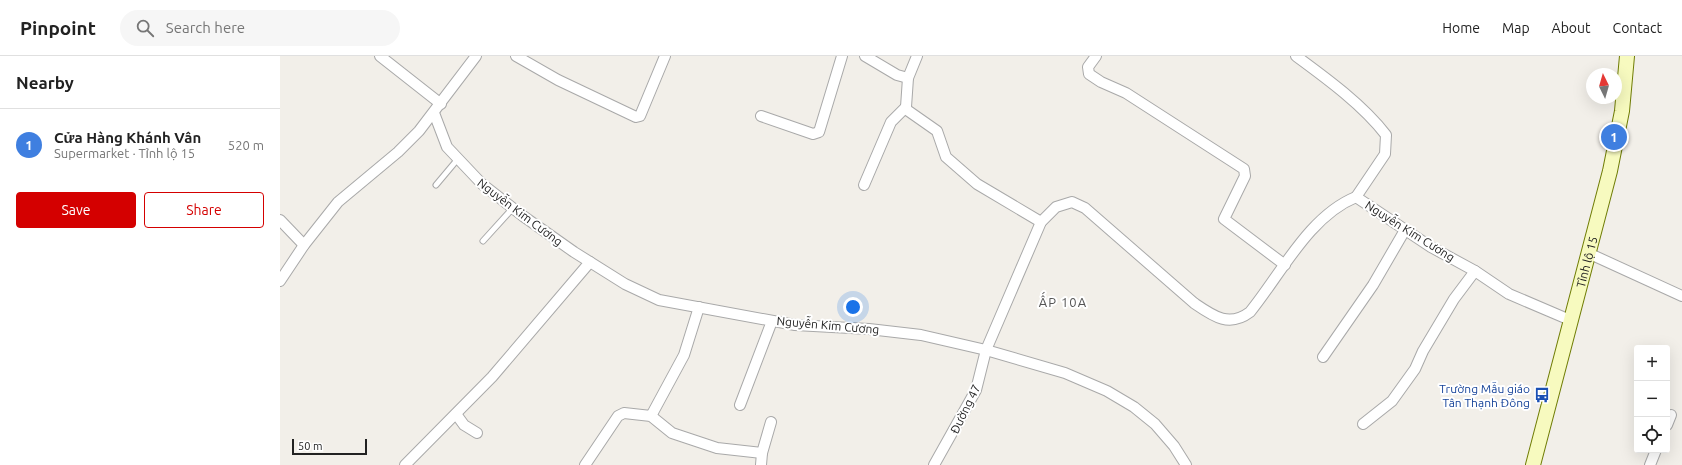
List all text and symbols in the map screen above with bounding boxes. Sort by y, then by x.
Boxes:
search box [120,10,400,46]
text: Pinpoint [20,17,96,39]
icon: search [134,17,156,39]
text: Search here [166,19,245,36]
text: Home [1442,20,1480,36]
text: Map [1502,20,1530,36]
text: About [1552,20,1591,36]
text: Contact [1613,20,1662,36]
north arrow [1586,68,1622,104]
text: Nearby [16,73,74,92]
pin: 1 [1601,122,1627,152]
text: Cửa Hàng Khánh Vân [54,129,201,146]
text: 1 [25,138,33,152]
text: 520 m [228,138,264,152]
text: Supermarket · Tỉnh lộ 15 [54,146,195,160]
street label: Nguyễn Kim Cương [475,176,565,248]
button: Save [16,192,136,228]
button: Share [144,192,264,228]
street label: Nguyễn Kim Cương [1363,198,1457,264]
street label: Tỉnh lộ 15 [1573,235,1599,289]
district label: ẤP 10A [1039,291,1087,309]
your location [843,297,863,317]
street label: Nguyễn Kim Cương [776,314,880,336]
map controls [1634,345,1670,453]
button: + [1634,345,1670,381]
button: − [1634,381,1670,417]
street label: Đường 47 [948,382,982,436]
place label: Trường Mẫu giáo Tân Thạnh Đông [1439,382,1530,410]
bus stop icon: Trường Mẫu giáo Tân Thạnh Đông [1533,386,1551,404]
button: locate [1634,417,1670,453]
scale bar [292,437,367,456]
text: 50 m [298,440,322,452]

